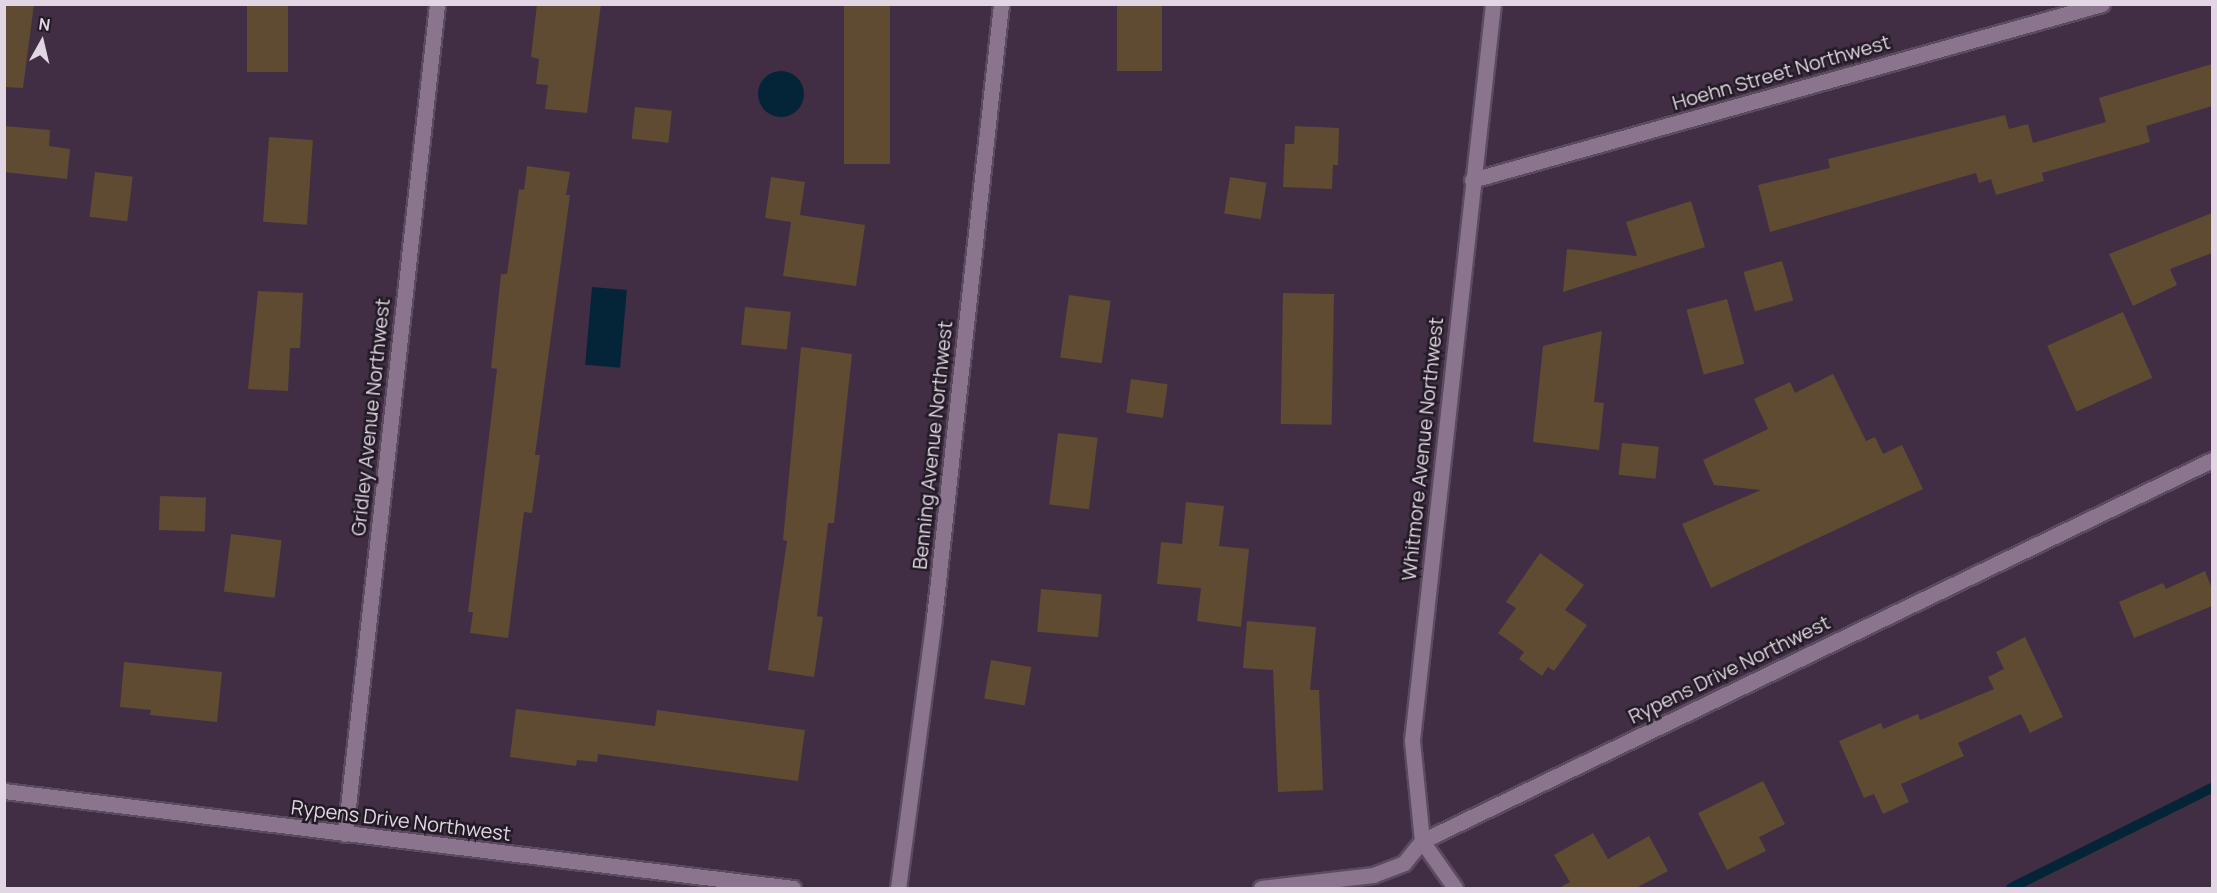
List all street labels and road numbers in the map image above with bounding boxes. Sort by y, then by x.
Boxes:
street label: Hoehn Street Northwest [1669,29,1893,115]
street label: Gridley Avenue Northwest [346,297,394,537]
street label: Whitmore Avenue Northwest [1396,316,1448,582]
street label: Benning Avenue Northwest [907,319,957,571]
street label: Rypens Drive Northwest [1624,610,1834,728]
street label: Rypens Drive Northwest [290,795,512,845]

